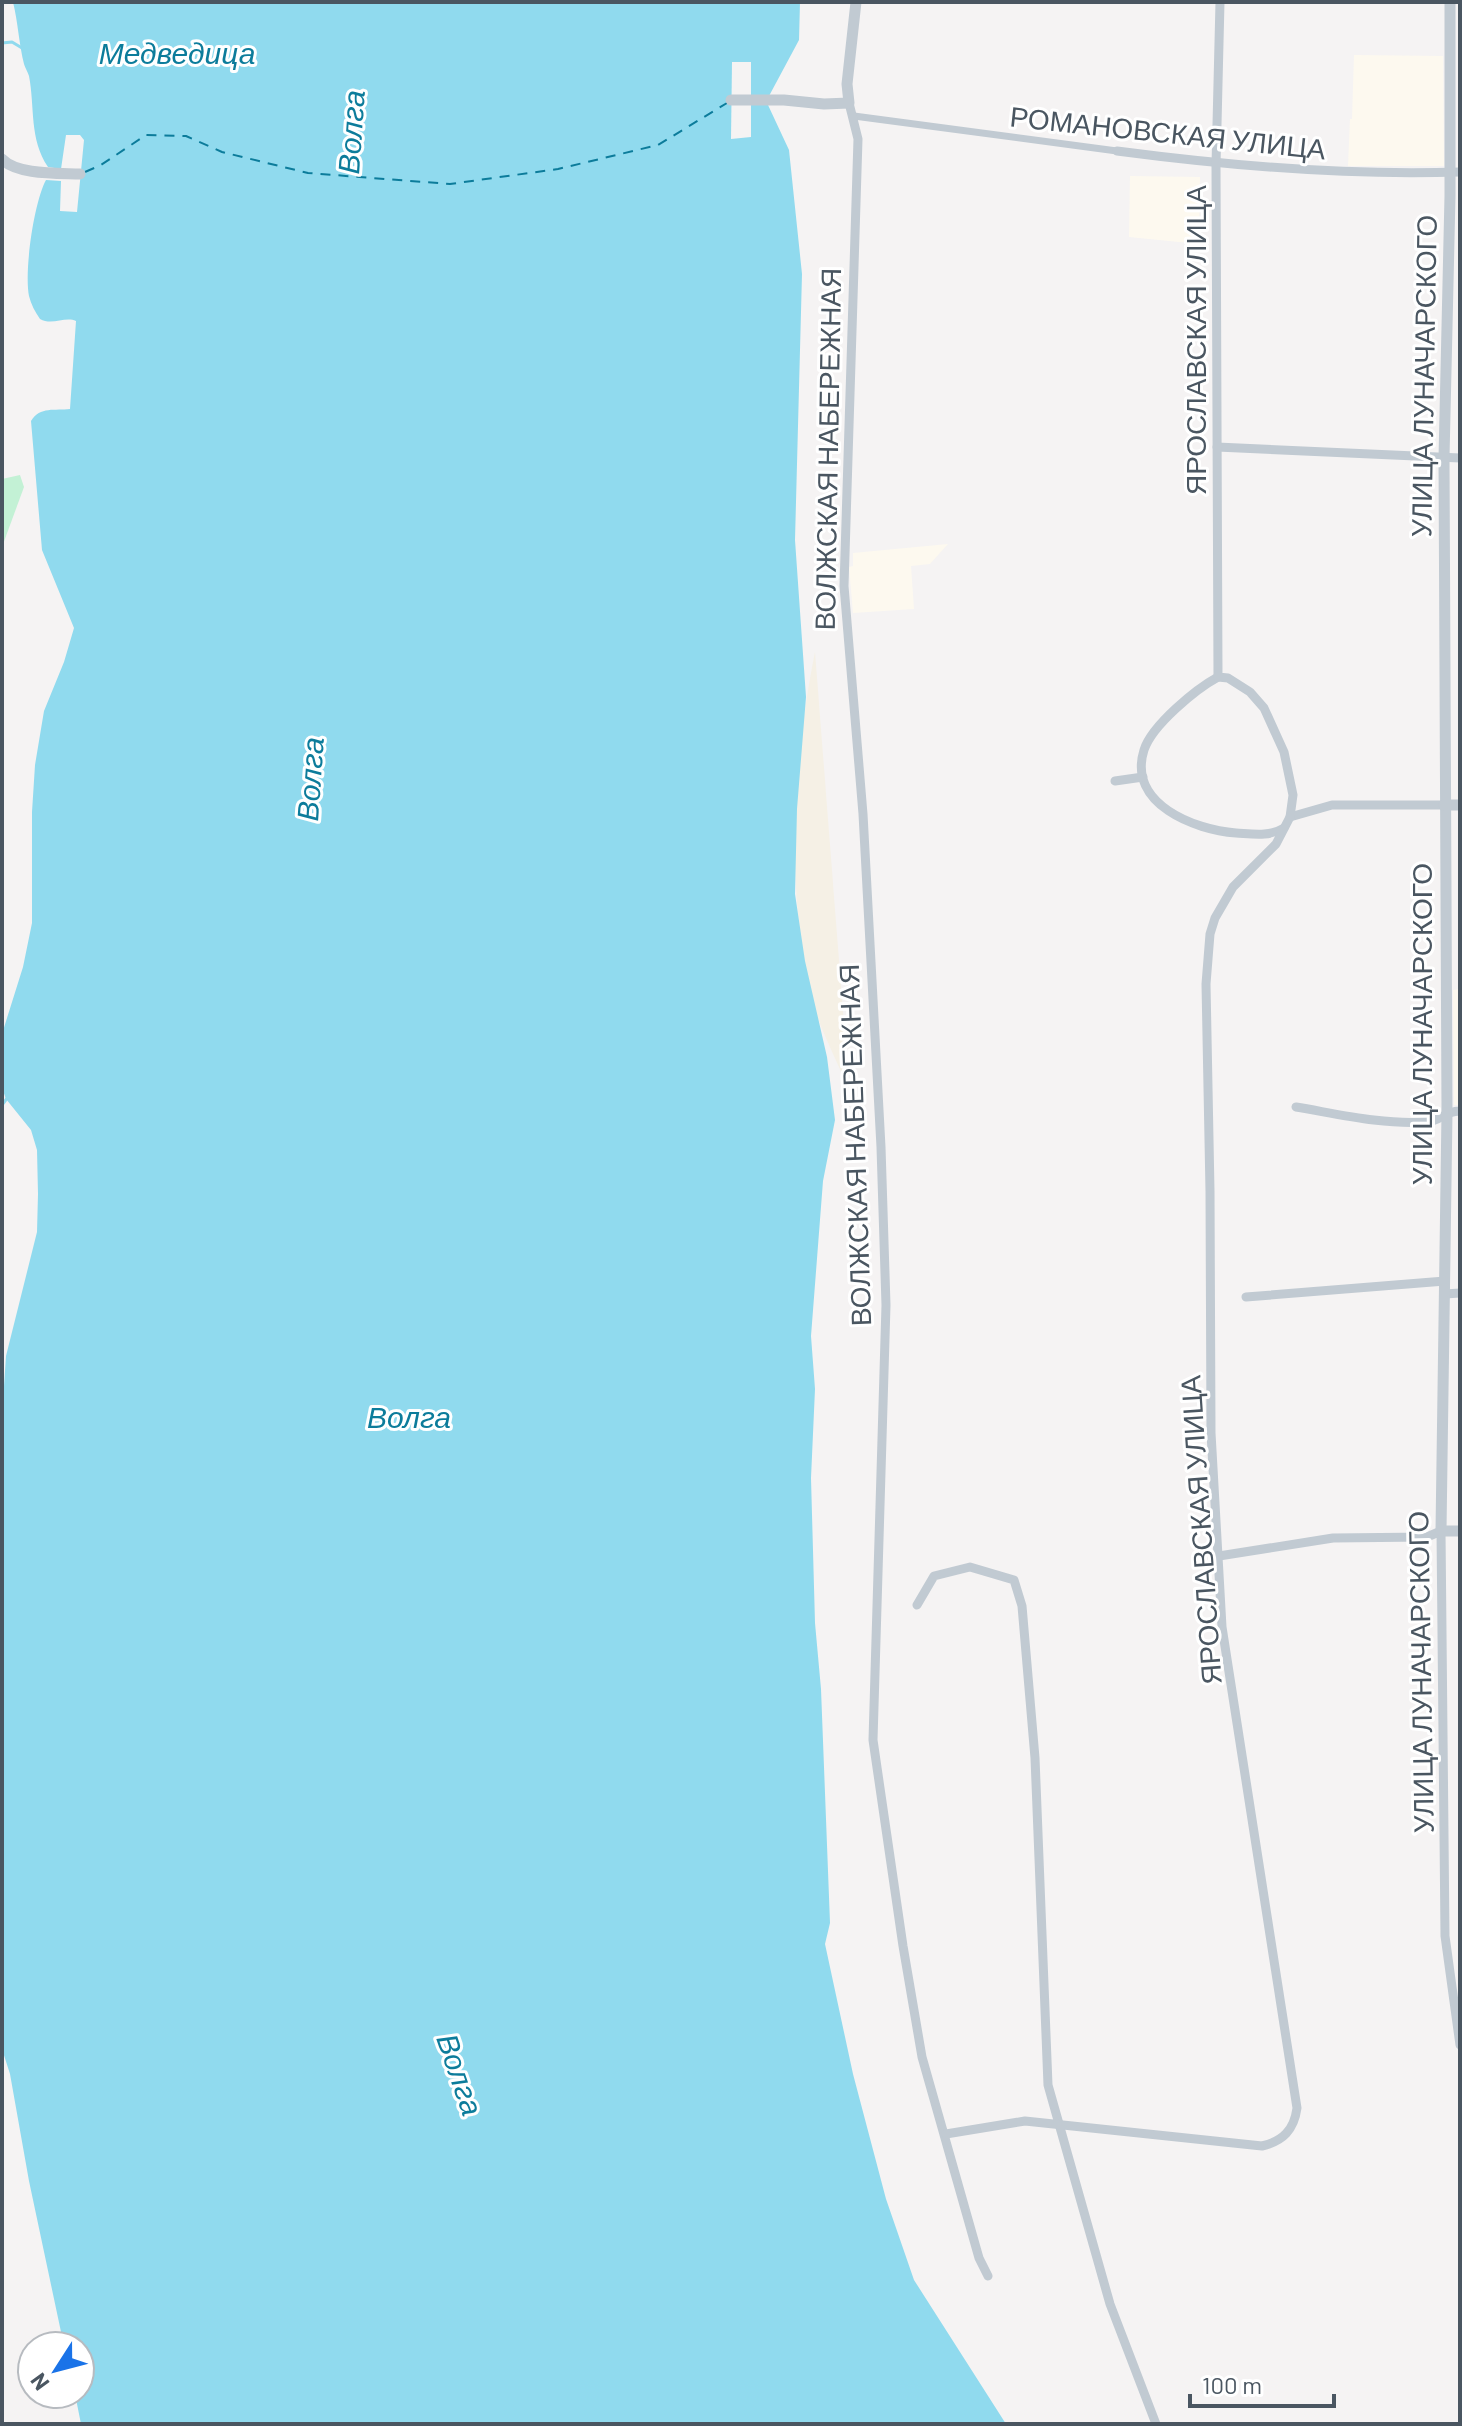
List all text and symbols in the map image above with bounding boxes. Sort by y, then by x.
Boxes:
water label: Медведица [99,34,255,70]
water label: Волга [329,89,371,175]
street label: РОМАНОВСКАЯ УЛИЦА [1008,99,1328,166]
street label: ЯРОСЛАВСКАЯ УЛИЦА [1178,185,1212,495]
street label: УЛИЦА ЛУНАЧАРСКОГО [1403,215,1443,537]
street label: ВОЛЖСКАЯ НАБЕРЕЖНАЯ [807,268,847,630]
water label: Волга [288,736,330,822]
street label: УЛИЦА ЛУНАЧАРСКОГО [1404,863,1438,1185]
street label: ВОЛЖСКАЯ НАБЕРЕЖНАЯ [831,963,877,1327]
street label: ЯРОСЛАВСКАЯ УЛИЦА [1172,1374,1228,1686]
water label: Волга [367,1398,451,1434]
street label: УЛИЦА ЛУНАЧАРСКОГО [1400,1511,1440,1833]
water label: Волга [430,2028,492,2120]
north arrow [16,2330,96,2410]
scale bar [1190,2358,1334,2408]
text: N [24,2369,54,2396]
text: 100 m [1202,2370,1262,2399]

